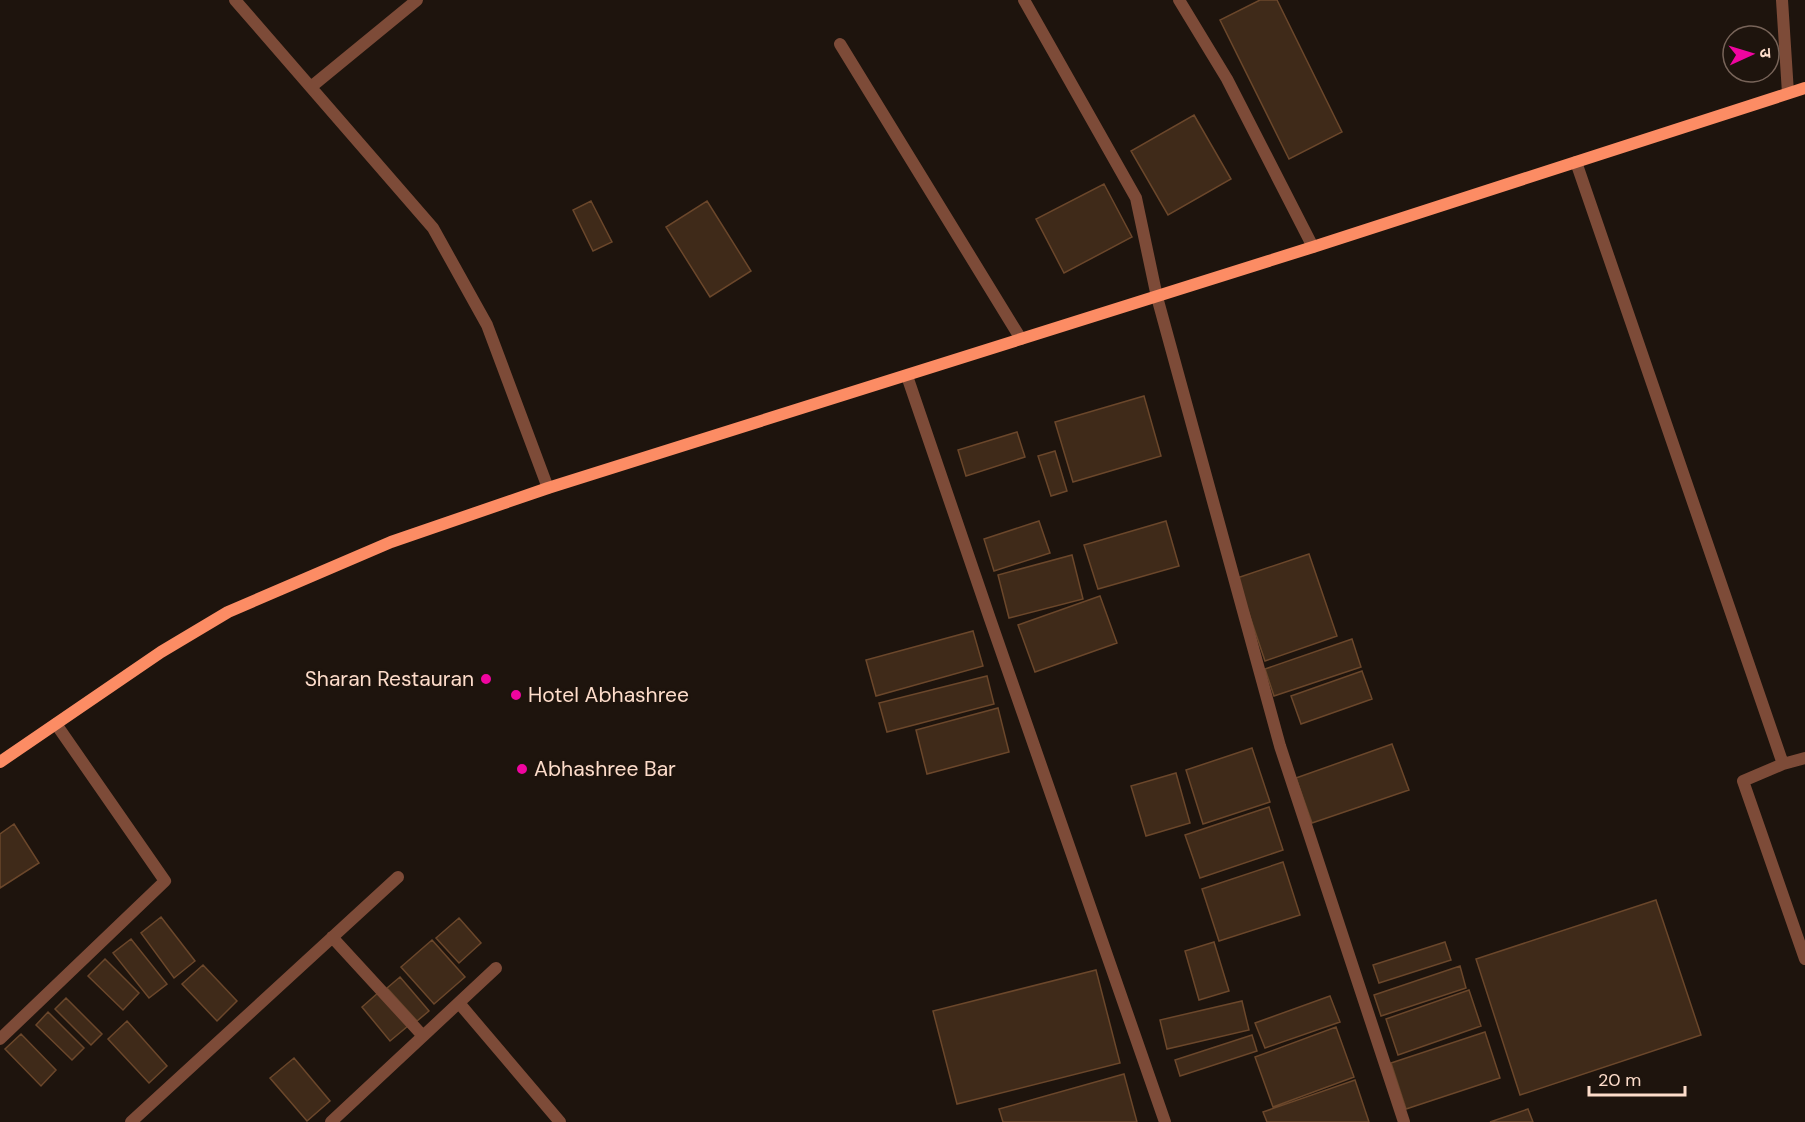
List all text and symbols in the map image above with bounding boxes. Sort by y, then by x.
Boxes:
north arrow [1721,24,1781,84]
text: उ [1755,48,1776,59]
place label: Sharan Restauran [305,665,474,693]
marker: Sharan Restauran [479,672,493,686]
place label: Hotel Abhashree [528,681,689,709]
marker: Hotel Abhashree [509,688,523,702]
place label: Abhashree Bar [534,755,676,783]
marker: Abhashree Bar [515,762,529,776]
scale bar [1589,1059,1685,1097]
text: 20 m [1598,1068,1641,1092]

